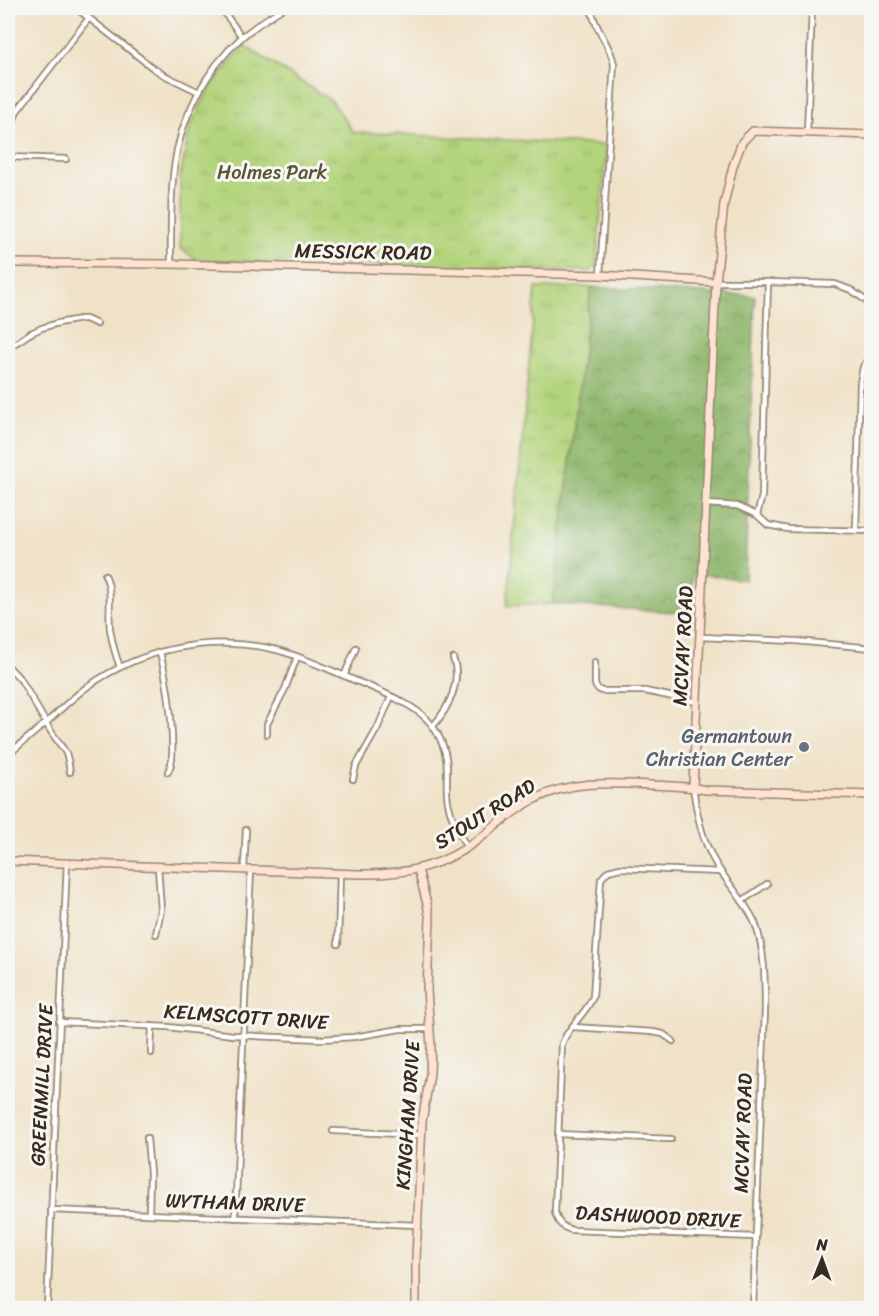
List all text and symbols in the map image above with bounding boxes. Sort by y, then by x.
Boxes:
park label: Holmes Park [217,155,327,190]
street label: MESSICK ROAD [294,233,432,271]
street label: MCVAY ROAD [662,585,704,707]
place label: Germantown Christian Center [646,719,794,777]
marker: Germantown Christian Center [797,740,811,754]
street label: STOUT ROAD [427,769,543,859]
street label: KELMSCOTT DRIVE [163,994,331,1040]
street label: GREENMILL DRIVE [20,1001,64,1167]
street label: KINGHAM DRIVE [385,1037,431,1191]
street label: MCVAY ROAD [723,1072,763,1194]
street label: WYTHAM DRIVE [165,1183,307,1223]
street label: DASHWOOD DRIVE [575,1195,743,1239]
north arrow [792,1229,852,1289]
text: N [815,1230,829,1259]

